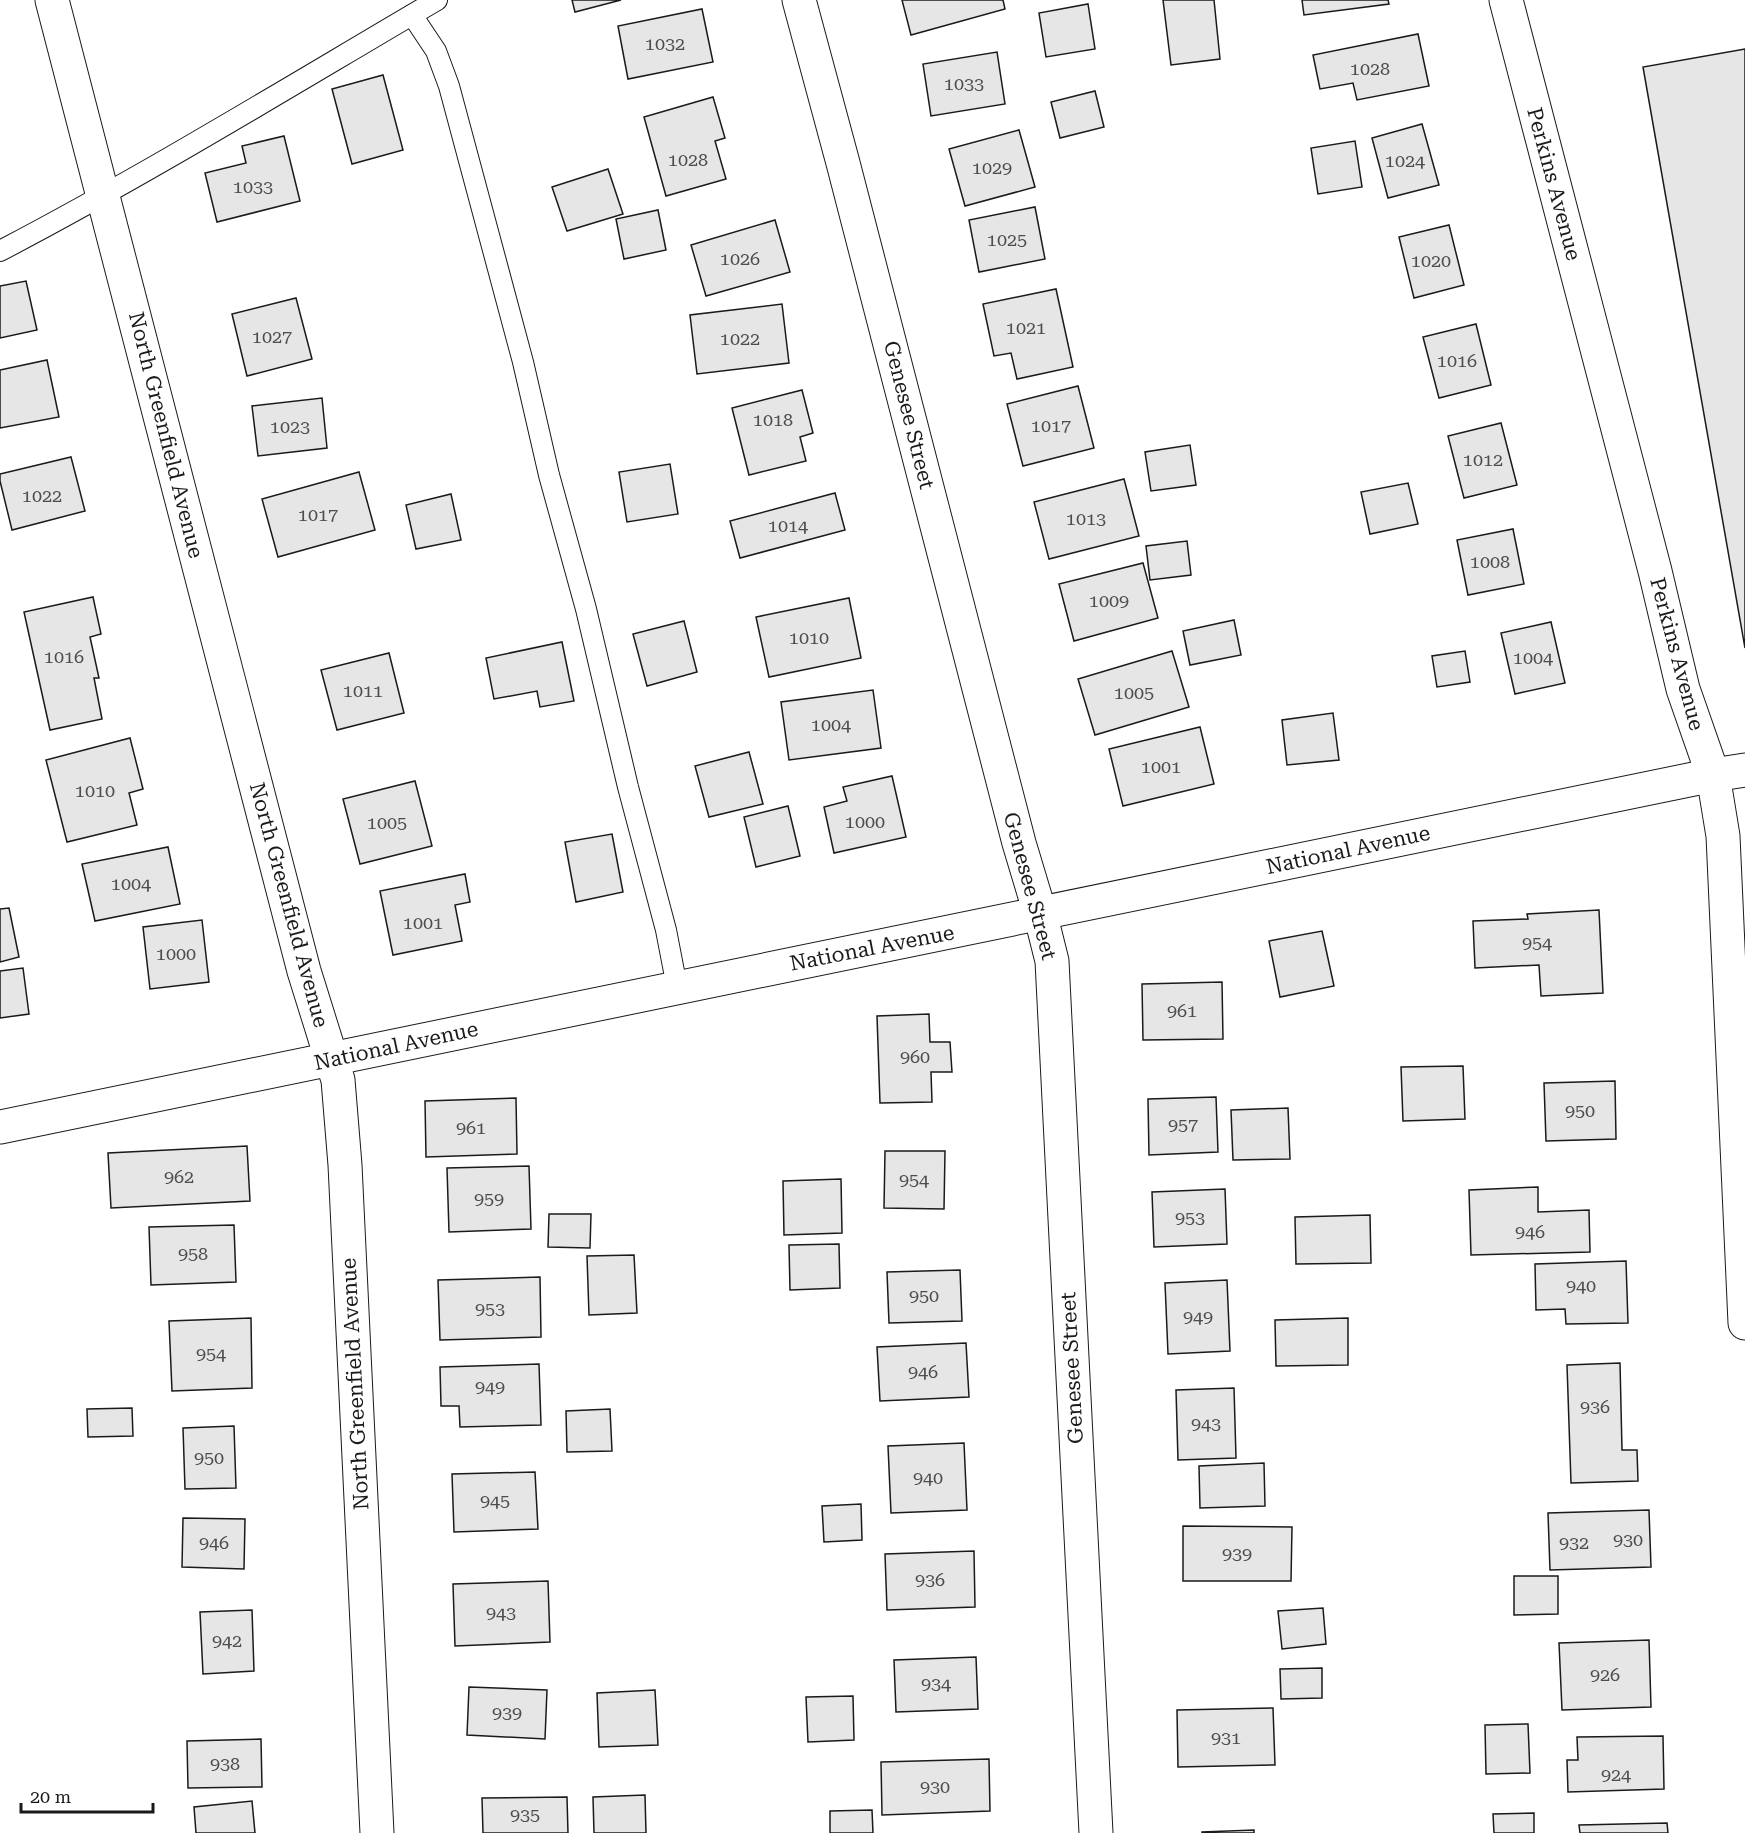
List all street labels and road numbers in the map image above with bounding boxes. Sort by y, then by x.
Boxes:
street label: Perkins Avenue [1522,105,1586,263]
street label: North Greenfield Avenue [124,309,208,561]
street label: Genesee Street [879,338,939,492]
street label: Perkins Avenue [1645,575,1709,733]
street label: North Greenfield Avenue [245,780,333,1030]
street label: Genesee Street [999,810,1061,963]
street label: National Avenue [1264,821,1432,879]
street label: National Avenue [788,920,956,976]
street label: National Avenue [312,1017,480,1075]
street label: North Greenfield Avenue [336,1257,374,1511]
street label: Genesee Street [1056,1291,1088,1444]

